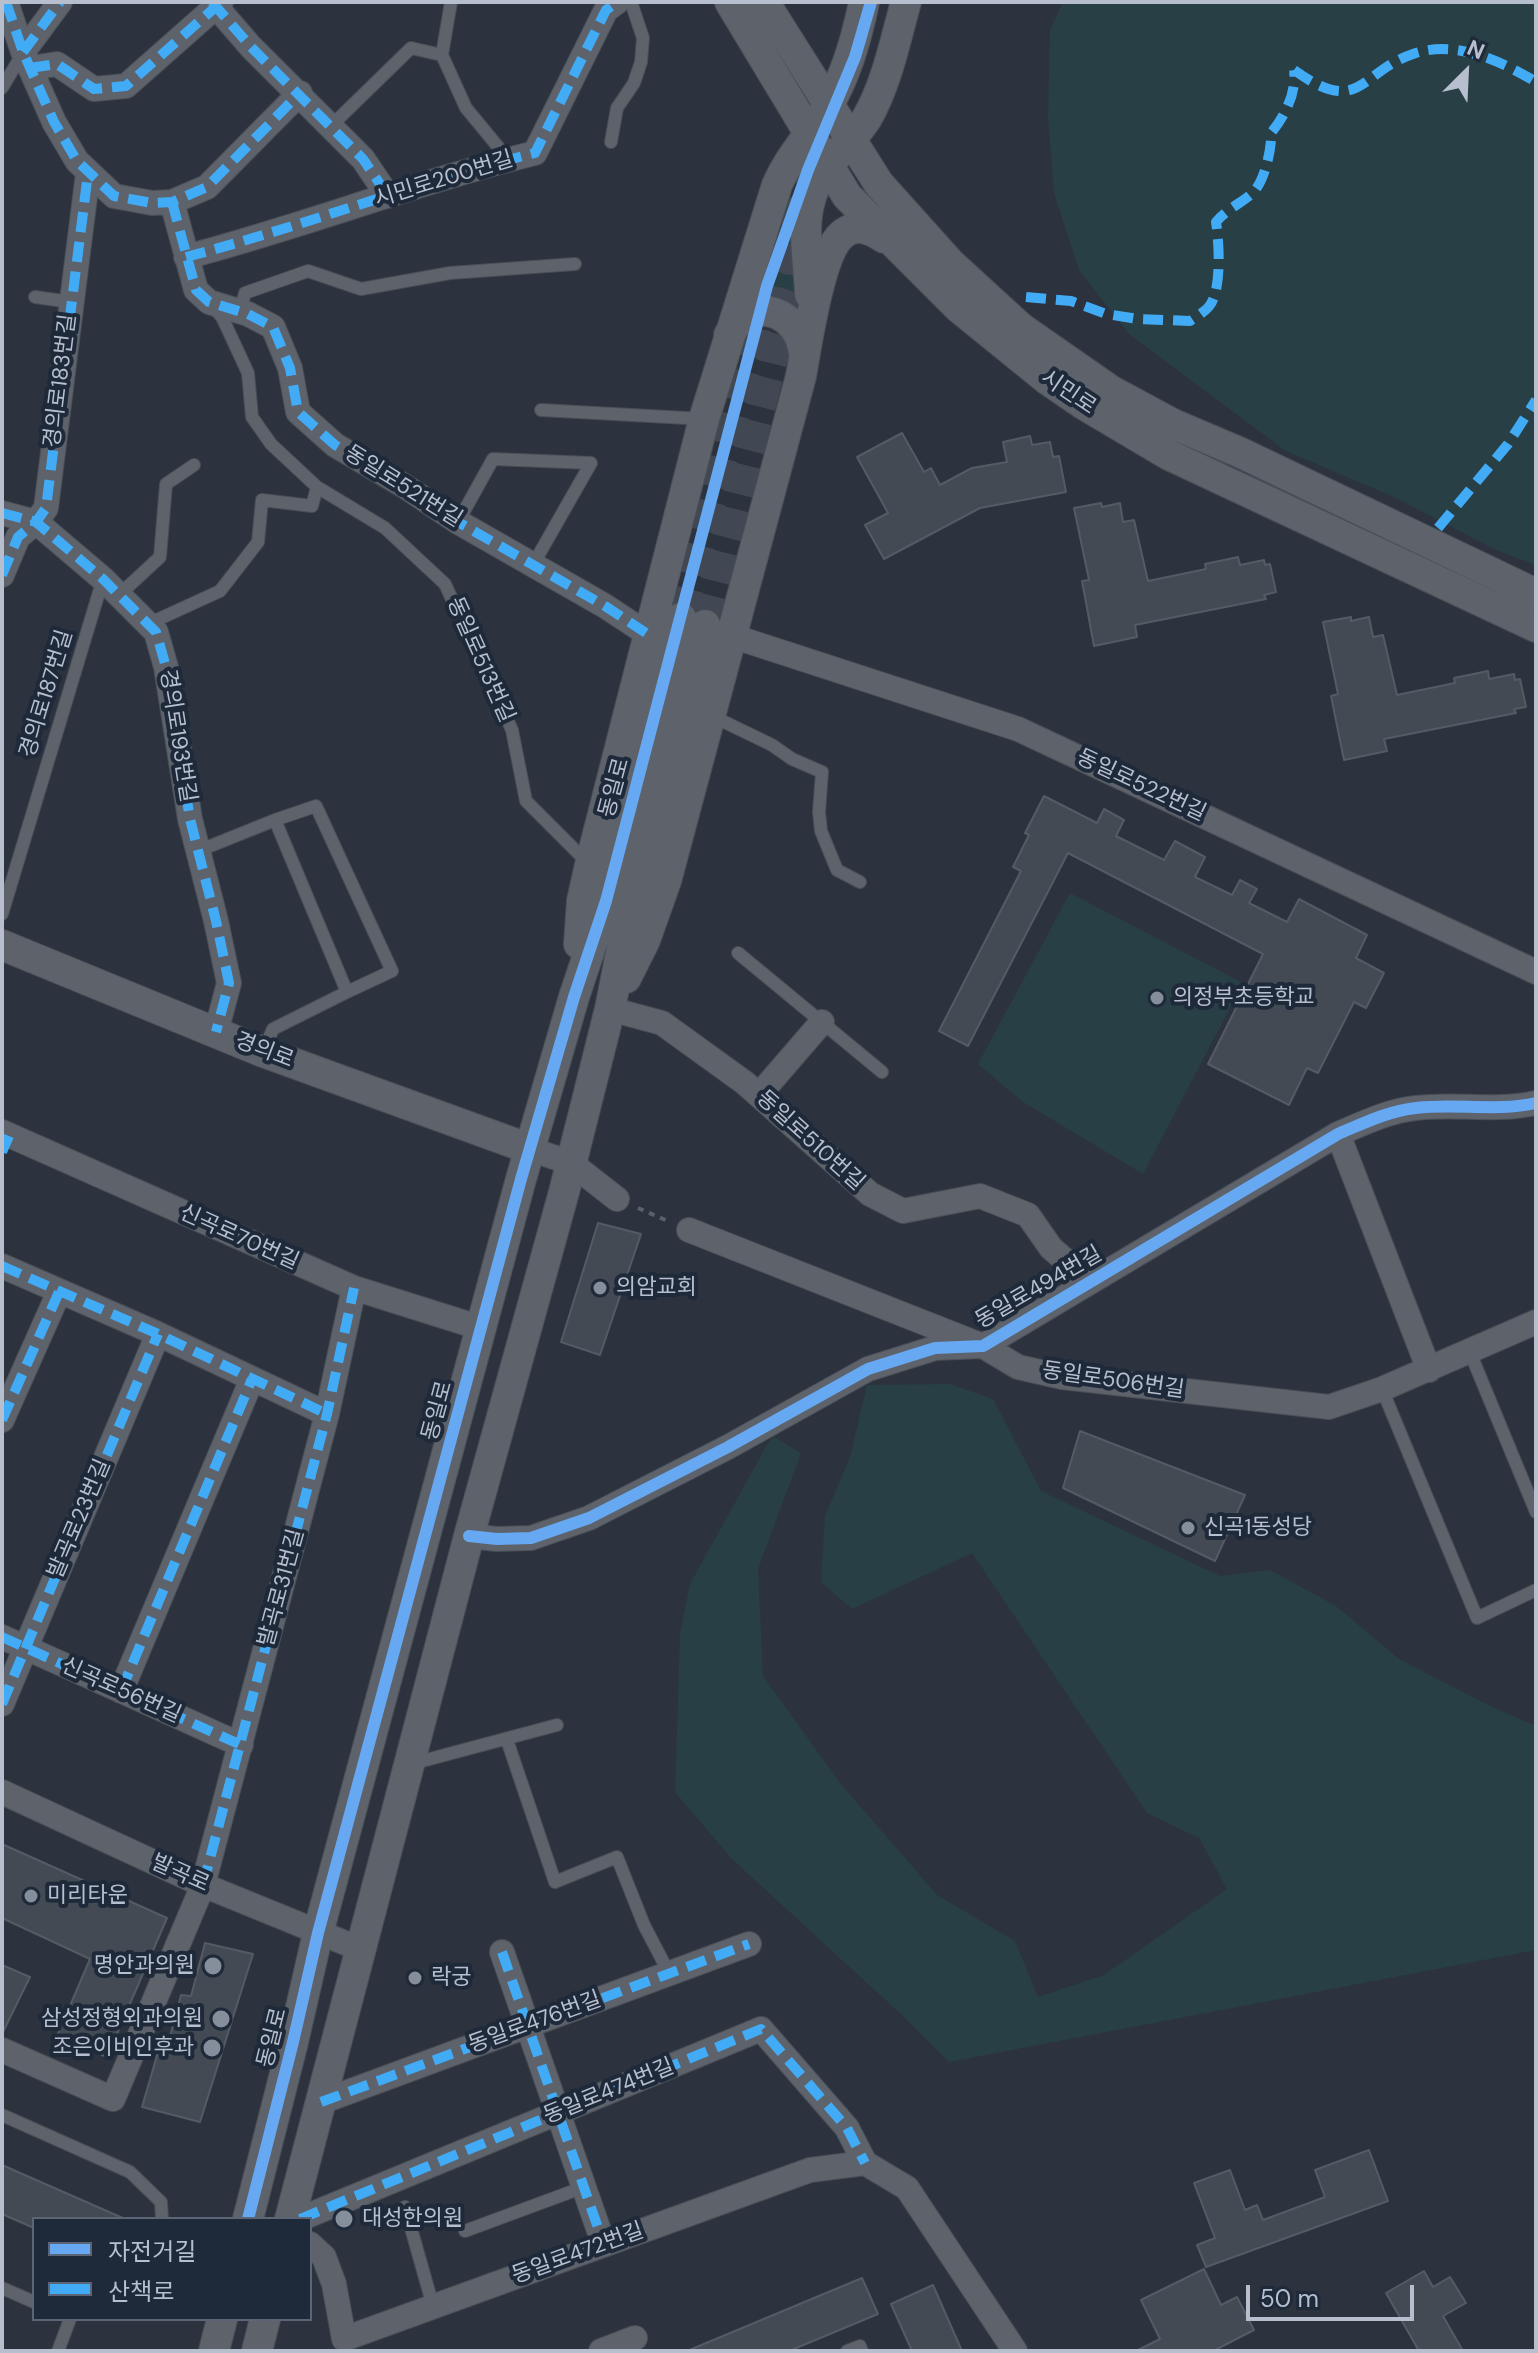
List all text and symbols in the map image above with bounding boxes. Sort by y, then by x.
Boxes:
north arrow [1426,32,1506,112]
text: N [1463,33,1489,66]
street label: 시민로200번길 [371,146,517,214]
street label: 경의로183번길 [40,313,82,449]
street label: 시민로 [1035,365,1101,421]
street label: 동일로521번길 [339,440,467,534]
street label: 동일로513번길 [441,593,519,727]
street label: 경의로187번길 [15,627,79,761]
street label: 경의로193번길 [153,668,201,804]
street label: 동일로522번길 [1072,745,1210,827]
street label: 동일로 [594,755,636,821]
place label: 의정부초등학교 [1173,985,1315,1011]
marker: 의정부초등학교 [1148,989,1166,1007]
street label: 경의로 [231,1028,297,1074]
street label: 동일로510번길 [750,1086,870,1196]
street label: 신곡로70번길 [175,1200,303,1276]
street label: 동일로494번길 [971,1241,1107,1335]
place label: 의암교회 [616,1275,697,1301]
marker: 의암교회 [591,1279,609,1297]
street label: 동일로506번길 [1040,1358,1186,1404]
street label: 동일로 [417,1378,459,1444]
street label: 발곡로23번길 [43,1455,117,1583]
place label: 신곡1동성당 [1204,1515,1312,1541]
marker: 신곡1동성당 [1179,1519,1197,1537]
street label: 발곡로31번길 [254,1526,310,1650]
street label: 신곡로56번길 [57,1653,185,1729]
street label: 발곡로 [147,1850,213,1898]
place label: 미리타운 [47,1883,128,1909]
marker: 미리타운 [22,1887,40,1905]
place label: 명안과의원 [94,1953,195,1979]
marker: 명안과의원 [202,1955,224,1977]
place label: 락궁 [431,1965,471,1991]
marker: 락궁 [406,1969,424,1987]
street label: 동일로476번길 [465,1987,605,2059]
street label: 동일로 [253,2005,293,2071]
place label: 삼성정형외과의원 [41,2006,203,2032]
marker: 삼성정형외과의원 [210,2008,232,2030]
place label: 조은이비인후과 [52,2035,194,2061]
marker: 조은이비인후과 [201,2037,223,2059]
street label: 동일로474번길 [540,2054,678,2130]
place label: 대성한의원 [362,2206,463,2232]
marker: 대성한의원 [333,2208,355,2230]
legend [32,2217,312,2321]
street label: 동일로472번길 [508,2218,648,2290]
text: 자전거길 [108,2236,196,2267]
scale bar [1250,2269,1418,2319]
text: 산책로 [108,2276,174,2307]
text: 50 m [1260,2283,1319,2314]

